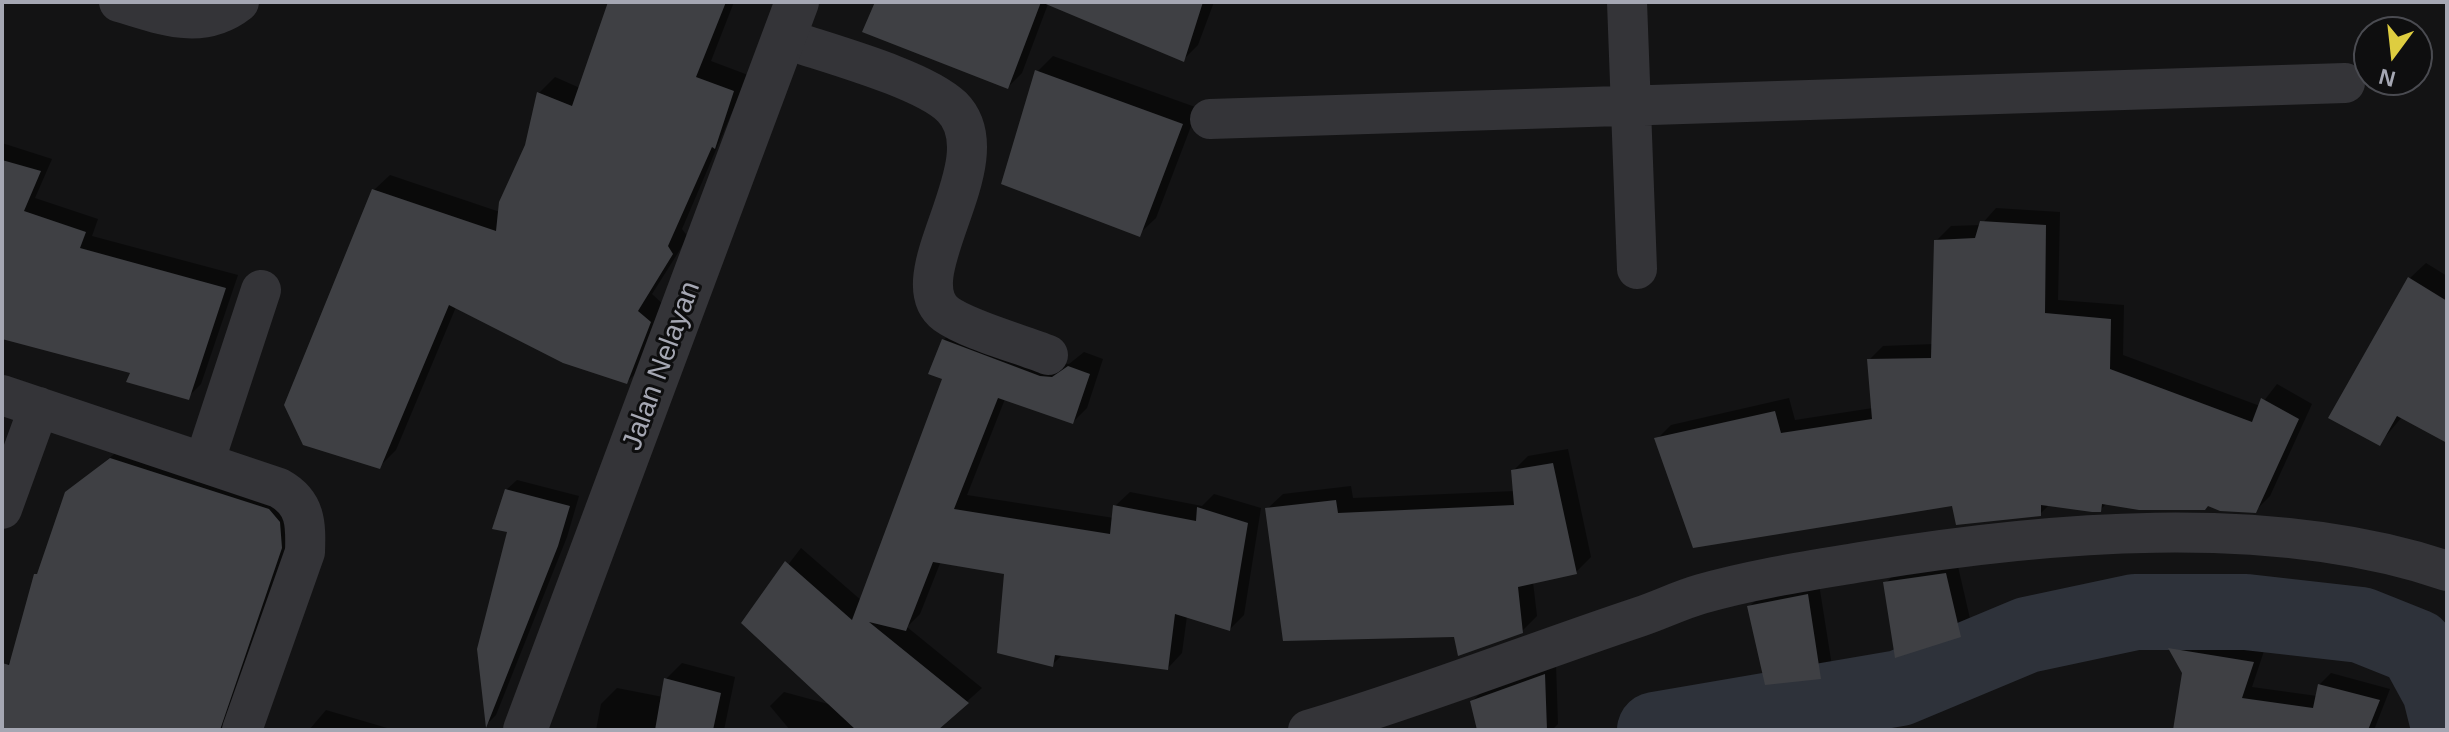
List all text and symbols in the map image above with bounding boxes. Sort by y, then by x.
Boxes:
north arrow [2353,16,2433,96]
text: N [2376,64,2398,92]
street label: Jalan Nelayan [616,277,708,455]

